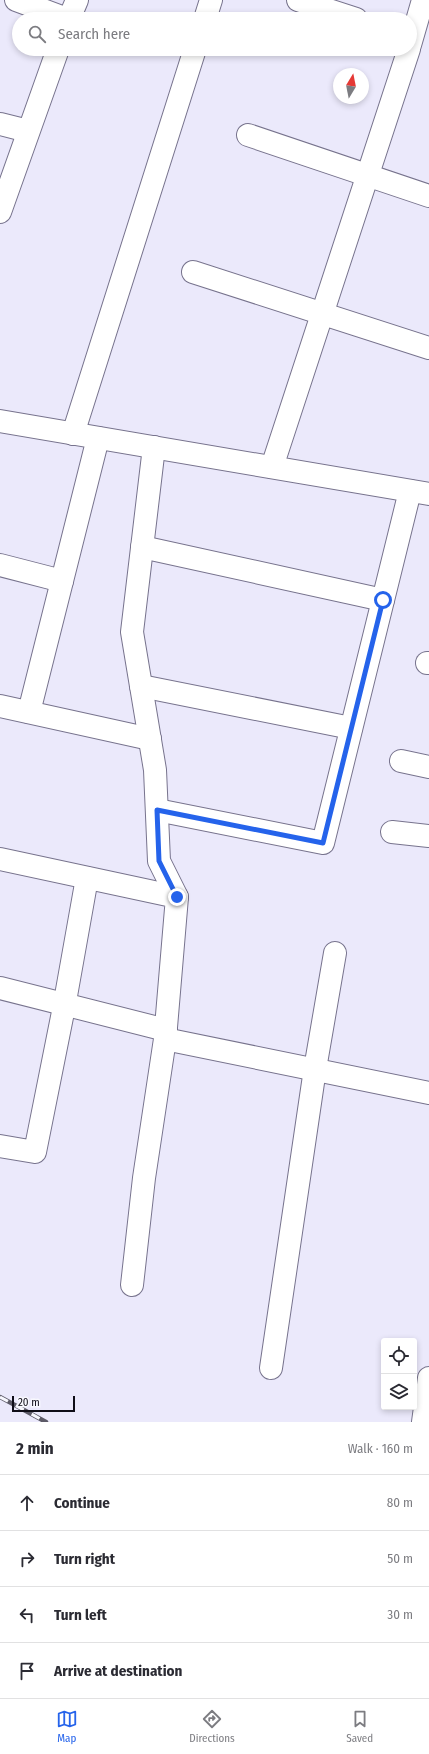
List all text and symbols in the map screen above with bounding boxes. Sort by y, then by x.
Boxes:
search box [12,12,417,56]
icon: search [26,23,48,45]
text: Search here [58,25,130,43]
north arrow [333,68,369,104]
route start [374,591,392,609]
route end [168,888,186,906]
map controls [381,1338,417,1410]
button: locate [381,1338,417,1374]
button: layers [381,1374,417,1410]
scale bar [12,1394,75,1413]
text: 20 m [18,1396,40,1409]
text: 2 min [16,1438,54,1459]
text: Walk · 160 m [348,1441,413,1456]
icon: ahead [16,1492,38,1514]
text: Continue [54,1494,110,1512]
text: 80 m [387,1495,413,1510]
icon: right [16,1548,38,1570]
text: Turn right [54,1550,115,1568]
text: 50 m [387,1551,413,1566]
icon: left [16,1604,38,1626]
text: Turn left [54,1606,107,1624]
text: 30 m [387,1607,413,1622]
icon: arrive [16,1660,38,1682]
text: Arrive at destination [54,1662,182,1680]
tab: Map [56,1708,78,1745]
tab: Directions [189,1708,235,1745]
tab: Saved [346,1708,373,1745]

